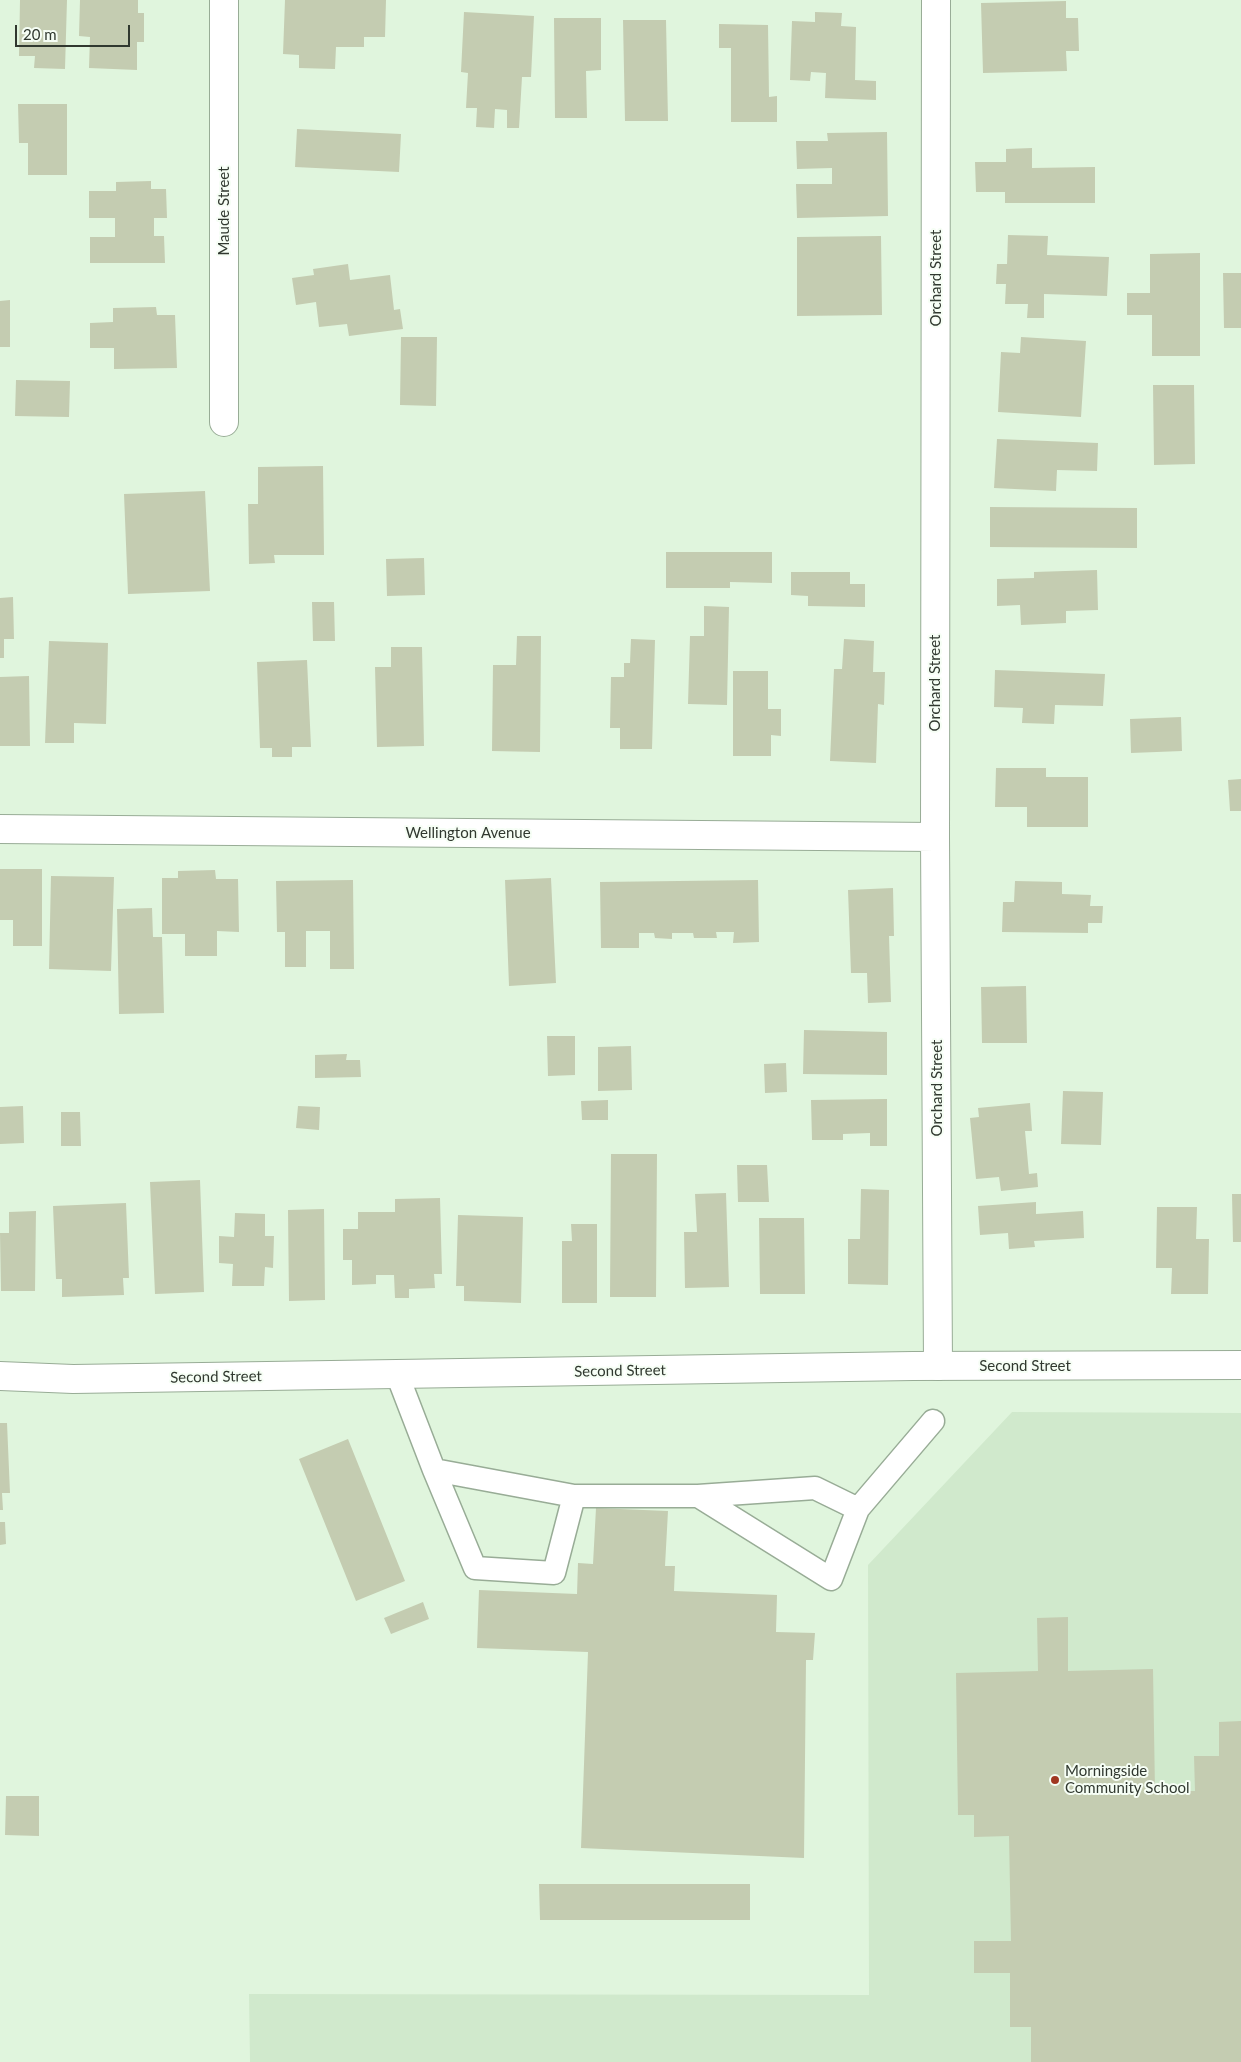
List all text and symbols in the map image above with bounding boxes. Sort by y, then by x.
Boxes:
scale bar [18,15,132,47]
text: 20 m [23,25,57,43]
street label: Maude Street [215,166,233,256]
street label: Orchard Street [927,230,945,326]
street label: Orchard Street [926,635,944,731]
street label: Wellington Avenue [405,824,531,842]
street label: Orchard Street [928,1040,946,1136]
street label: Second Street [979,1357,1071,1375]
street label: Second Street [574,1361,666,1381]
street label: Second Street [170,1367,262,1387]
place label: Morningside Community School [1065,1762,1190,1797]
marker: Morningside Community School [1049,1774,1061,1786]

